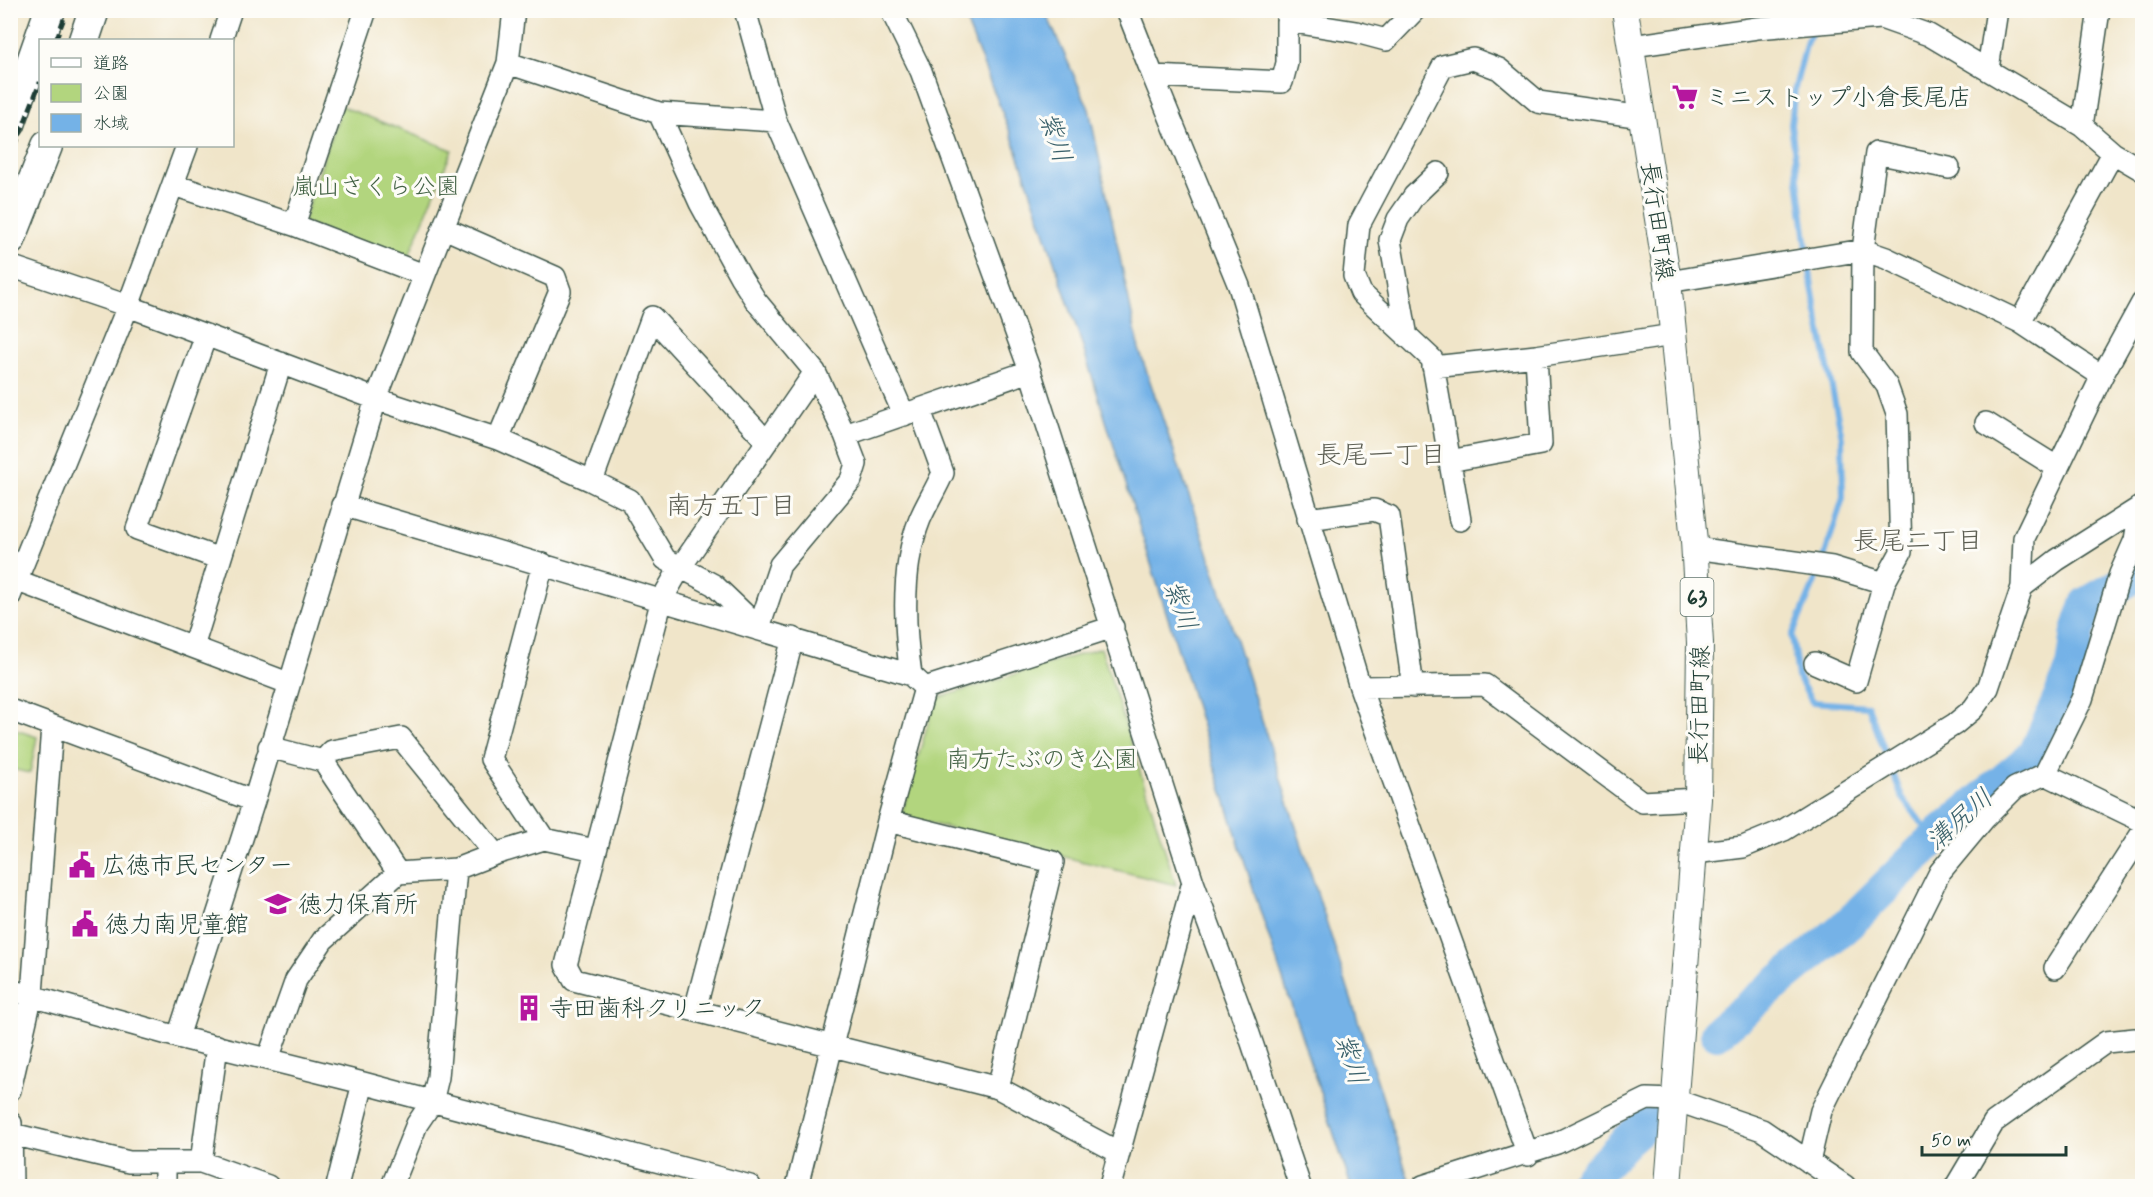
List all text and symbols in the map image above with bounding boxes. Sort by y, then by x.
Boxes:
legend [39,39,234,147]
text: 道路 [93,52,129,76]
text: 公園 [93,82,129,106]
supermarket icon: ミニストップ小倉長尾店 [1670,82,1700,112]
place label: ミニストップ小倉長尾店 [1705,83,1971,114]
water label: 紫川 [1030,108,1078,168]
text: 水域 [93,112,129,136]
street label: 長行田町線 [1633,160,1680,283]
park label: 嵐山さくら公園 [292,172,460,203]
district label: 長尾一丁目 [1316,439,1446,473]
district label: 南方五丁目 [666,490,796,524]
district label: 長尾二丁目 [1853,525,1983,559]
water label: 紫川 [1154,575,1204,636]
road number: 63 [1680,578,1714,616]
street label: 長行田町線 [1684,645,1717,765]
park label: 南方たぶのき公園 [946,745,1138,776]
water label: 溝尻川 [1920,782,2001,859]
public building icon: 広徳市民センター [67,850,97,880]
place label: 広徳市民センター [102,851,293,882]
school or university icon: 徳力保育所 [263,889,293,919]
place label: 徳力保育所 [298,890,418,921]
public building icon: 徳力南児童館 [70,909,100,939]
place label: 徳力南児童館 [105,910,249,941]
building icon: 寺田歯科クリニック [514,993,544,1023]
place label: 寺田歯科クリニック [549,994,765,1025]
water label: 紫川 [1326,1030,1374,1089]
scale bar [1922,1119,2066,1157]
text: 50 m [1931,1129,1971,1153]

